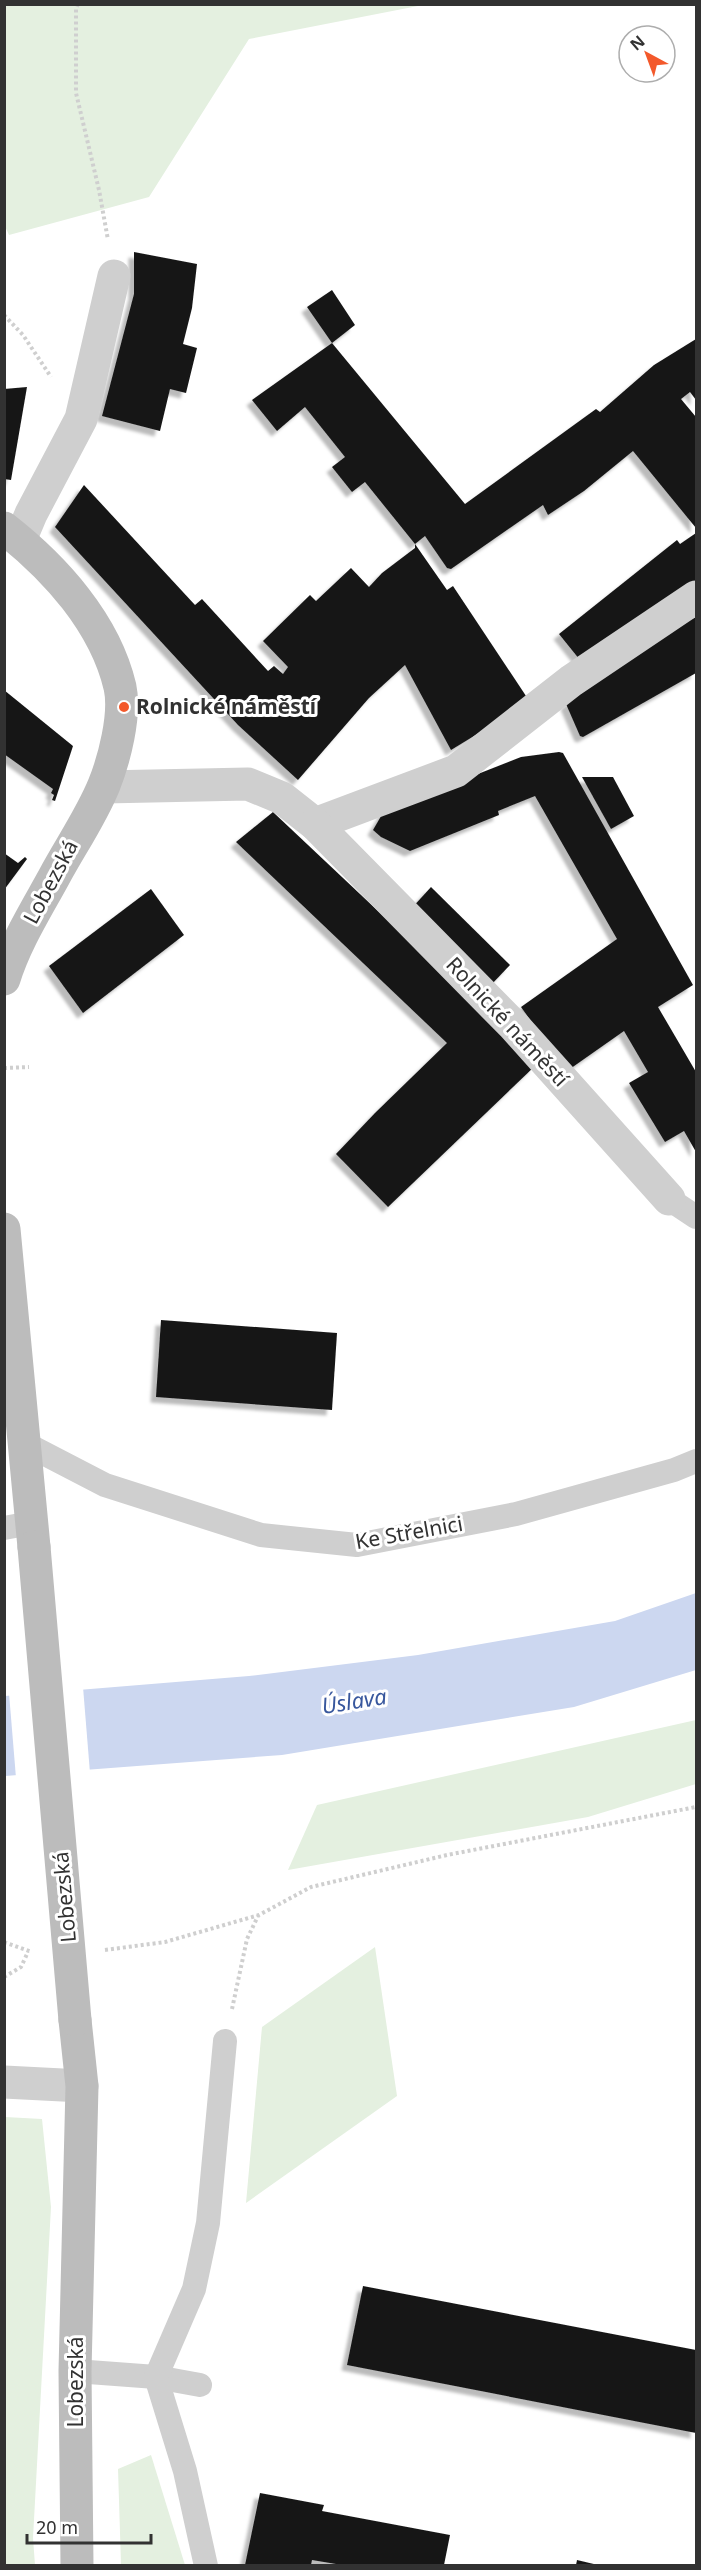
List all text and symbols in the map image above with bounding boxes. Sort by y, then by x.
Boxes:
north arrow [617,24,677,84]
text: N [625,30,649,55]
place label: Rolnické náměstí [136,692,318,720]
marker: Rolnické náměstí [117,700,131,714]
street label: Lobezská [16,835,84,928]
street label: Rolnické náměstí [440,951,575,1093]
street label: Ke Střelnici [353,1509,465,1555]
water label: Úslava [319,1680,389,1720]
street label: Lobezská [46,1850,82,1944]
street label: Lobezská [61,2336,89,2428]
scale bar [27,2507,152,2545]
text: 20 m [36,2515,78,2539]

